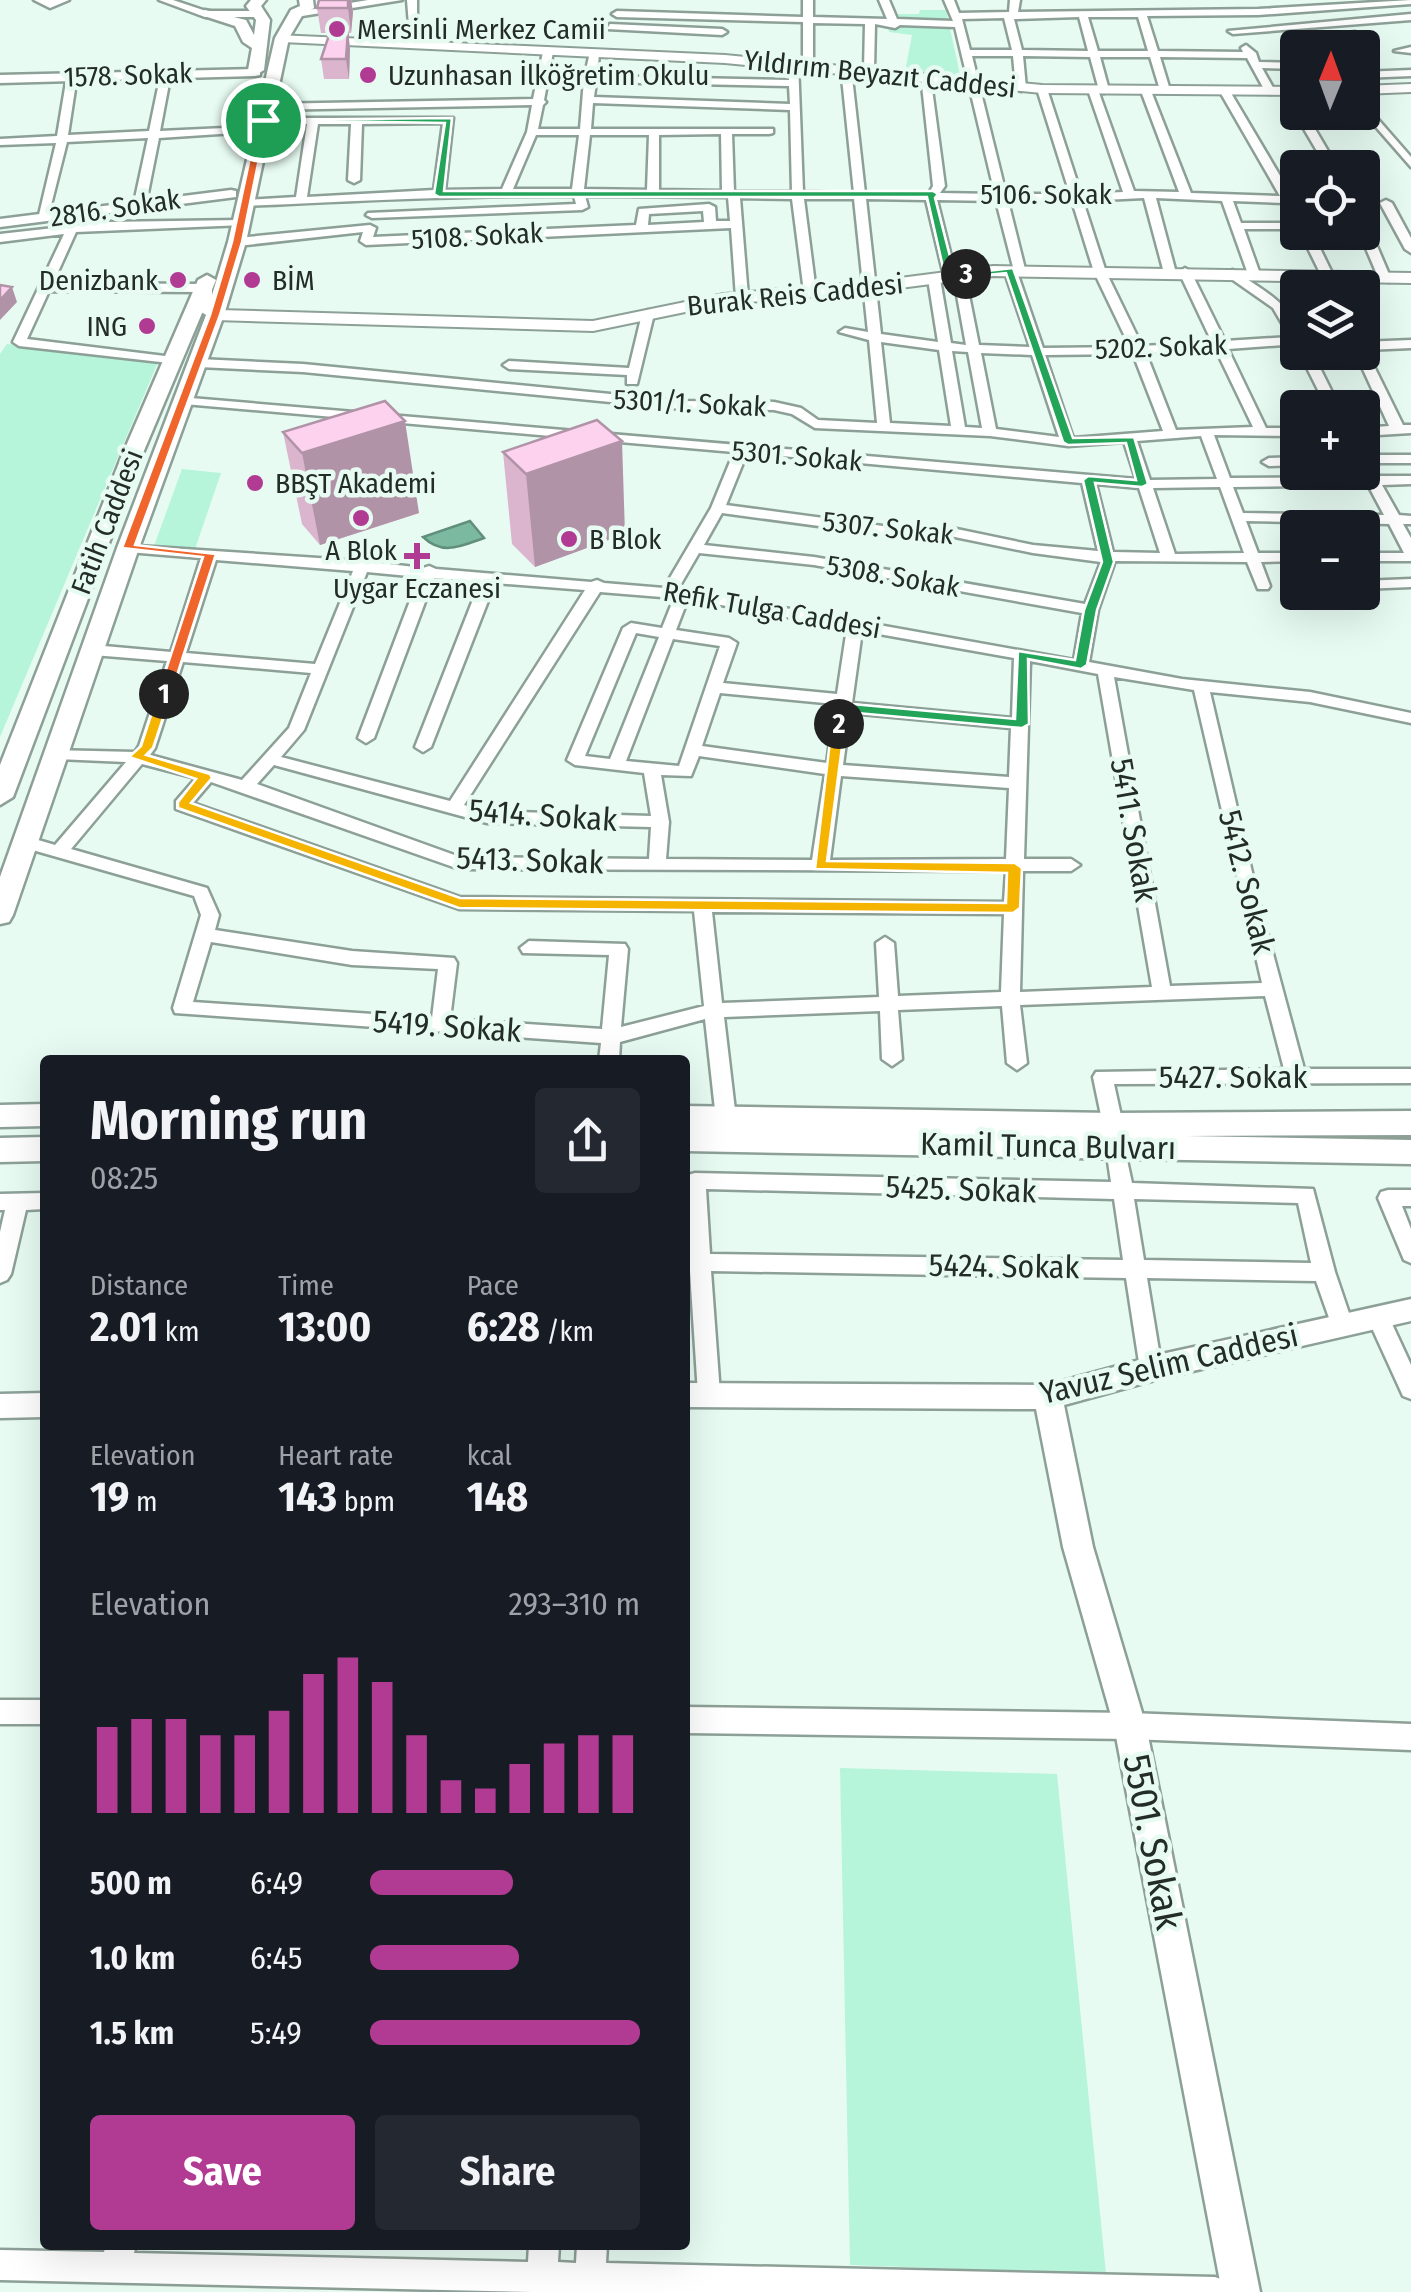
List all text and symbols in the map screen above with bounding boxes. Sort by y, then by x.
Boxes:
place label: Mersinli Merkez Camii [357,13,606,46]
marker: Mersinli Merkez Camii [326,18,348,40]
north arrow [1280,30,1380,130]
map controls [1280,30,1380,610]
street label: Yıldırım Beyazıt Caddesi [742,43,1018,105]
street label: 1578. Sokak [63,56,194,94]
place label: Uzunhasan İlköğretim Okulu [388,59,709,92]
marker: Uzunhasan İlköğretim Okulu [357,64,379,86]
pin [221,78,306,163]
icon: arrive [236,93,291,148]
button: locate [1280,150,1380,250]
street label: 5106. Sokak [980,178,1113,211]
street label: 2816. Sokak [48,182,183,233]
street label: 5108. Sokak [410,216,544,256]
pin: 3 [941,249,991,299]
text: 3 [959,257,973,290]
place label: Denizbank [39,264,159,297]
place label: BİM [272,264,315,297]
street label: Burak Reis Caddesi [685,267,905,323]
marker: Denizbank [167,269,189,291]
marker: BİM [241,269,263,291]
button: layers [1280,270,1380,370]
place label: ING [87,310,127,343]
marker: ING [136,315,158,337]
street label: 5202. Sokak [1094,328,1229,366]
street label: 5301/1. Sokak [613,383,768,424]
button: + [1280,390,1380,490]
street label: 5301. Sokak [730,434,864,478]
street label: Fatih Caddesi [64,445,150,599]
place label: BBŞT Akademi [275,467,436,500]
marker: BBŞT Akademi [244,472,266,494]
street label: 5307. Sokak [821,505,956,551]
marker: A Blok [350,507,372,529]
button: − [1280,510,1380,610]
place label: B Blok [589,523,662,556]
marker: B Blok [558,528,580,550]
place label: A Blok [325,534,398,567]
marker: Uygar Eczanesi [406,545,428,567]
street label: 5308. Sokak [824,548,963,604]
place label: Uygar Eczanesi [333,572,501,605]
street label: Refik Tulga Caddesi [661,575,883,645]
pin: 1 [139,669,189,719]
text: 1 [158,677,170,710]
pin: 2 [814,699,864,749]
text: 2 [833,707,845,740]
street label: 5411. Sokak [1103,755,1165,905]
street label: 5414. Sokak [468,791,618,839]
street label: 5412. Sokak [1211,806,1283,958]
street label: 5413. Sokak [456,838,604,882]
street label: 5419. Sokak [372,1002,522,1050]
street label: 5427. Sokak [1159,1058,1307,1096]
text: Morning run [90,1088,367,1154]
button: share [535,1088,640,1193]
street label: Kamil Tunca Bulvarı [920,1125,1176,1167]
text: 08:25 [90,1159,158,1197]
street label: 5425. Sokak [885,1167,1037,1211]
street label: 5424. Sokak [928,1246,1080,1286]
text: Distance [90,1269,188,1302]
text: Time [278,1269,334,1302]
text: Pace [467,1269,519,1302]
text: 2.01 [90,1302,158,1352]
text: 13:00 [278,1302,371,1352]
text: 6:28 [467,1302,540,1352]
text: km [158,1315,199,1348]
text: /km [540,1315,594,1348]
street label: Yavuz Selim Caddesi [1036,1316,1302,1412]
text: Elevation [90,1439,195,1472]
text: Heart rate [278,1439,393,1472]
text: kcal [467,1439,512,1472]
text: 19 [90,1472,129,1522]
text: 143 [278,1472,337,1522]
text: 148 [467,1472,528,1522]
text: m [129,1485,158,1518]
text: bpm [337,1485,395,1518]
text: Elevation [90,1585,210,1623]
text: 293–310 m [509,1585,640,1623]
street label: 5501. Sokak [1113,1750,1193,1934]
text: 500 m [90,1864,172,1902]
text: 6:49 [250,1864,303,1902]
text: 1.0 km [90,1939,175,1977]
text: 6:45 [250,1939,302,1977]
text: 1.5 km [90,2014,174,2052]
text: 5:49 [250,2014,302,2052]
button: Save [90,2115,355,2230]
button: Share [375,2115,640,2230]

